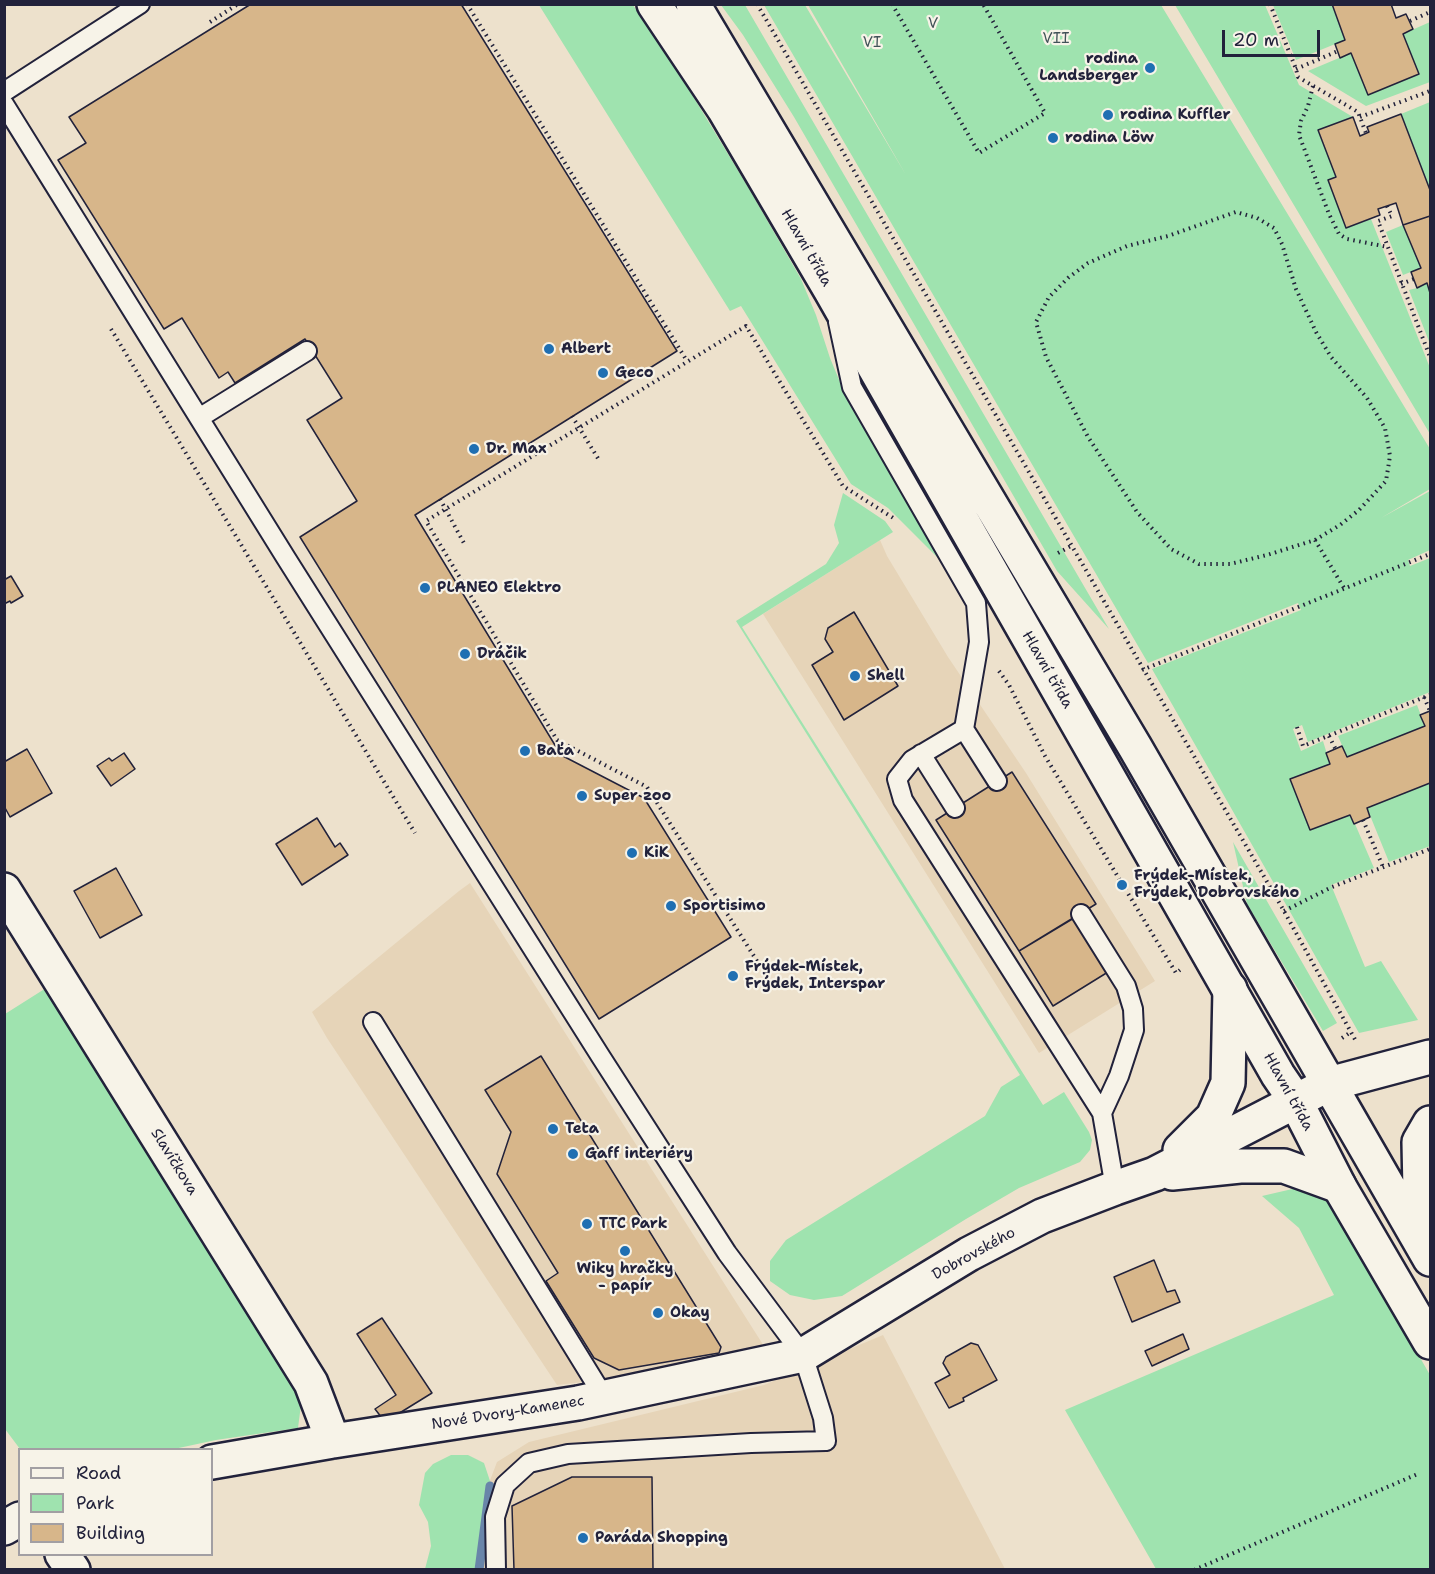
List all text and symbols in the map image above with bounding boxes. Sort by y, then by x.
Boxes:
park label: V [928,15,938,33]
scale bar [1225,18,1322,56]
text: 20 m [1233,28,1279,52]
park label: VII [1043,30,1069,48]
park label: VI [863,34,881,52]
place label: rodina Landsberger [1039,50,1138,85]
marker: rodina Landsberger [1143,61,1157,75]
place label: rodina Kuffler [1120,106,1231,124]
marker: rodina Kuffler [1101,108,1115,122]
place label: rodina Löw [1065,129,1154,147]
marker: rodina Löw [1046,131,1060,145]
street label: Hlavní třída [777,206,835,290]
place label: Albert [561,340,611,358]
marker: Albert [542,342,556,356]
place label: Geco [615,364,654,382]
marker: Geco [596,366,610,380]
place label: Dr. Max [486,440,547,458]
marker: Dr. Max [467,442,481,456]
place label: PLANEO Elektro [437,579,561,597]
marker: PLANEO Elektro [418,581,432,595]
street label: Hlavní třída [1018,628,1076,712]
place label: Dráčik [477,645,527,663]
marker: Dráčik [458,647,472,661]
place label: Shell [867,667,905,685]
marker: Shell [848,669,862,683]
place label: Baťa [537,742,574,760]
marker: Baťa [518,744,532,758]
place label: Super zoo [594,787,671,805]
marker: Super zoo [575,789,589,803]
place label: KiK [644,844,669,862]
marker: KiK [625,846,639,860]
place label: Frýdek-Místek, Frýdek, Dobrovského [1134,867,1299,902]
marker: Frýdek-Místek, Frýdek, Dobrovského [1115,878,1129,892]
place label: Sportisimo [683,897,766,915]
marker: Sportisimo [664,899,678,913]
place label: Frýdek-Místek, Frýdek, Interspar [745,958,885,993]
marker: Frýdek-Místek, Frýdek, Interspar [726,969,740,983]
street label: Hlavní třída [1259,1050,1317,1134]
place label: Teta [565,1120,599,1138]
marker: Teta [546,1122,560,1136]
street label: Slavíčkova [147,1125,201,1199]
place label: Gaff interiéry [585,1145,693,1163]
marker: Gaff interiéry [566,1147,580,1161]
place label: TTC Park [599,1215,667,1233]
marker: TTC Park [580,1217,594,1231]
street label: Dobrovského [929,1224,1019,1284]
marker: Wiky hračky - papír [618,1244,632,1258]
place label: Wiky hračky - papír [577,1260,673,1295]
place label: Okay [670,1304,710,1322]
marker: Okay [651,1306,665,1320]
street label: Nové Dvory-Kamenec [430,1392,586,1434]
legend [18,1448,213,1556]
text: Road [76,1461,121,1485]
text: Park [76,1491,115,1515]
text: Building [76,1521,145,1545]
place label: Paráda Shopping [595,1529,728,1547]
marker: Paráda Shopping [576,1531,590,1545]

